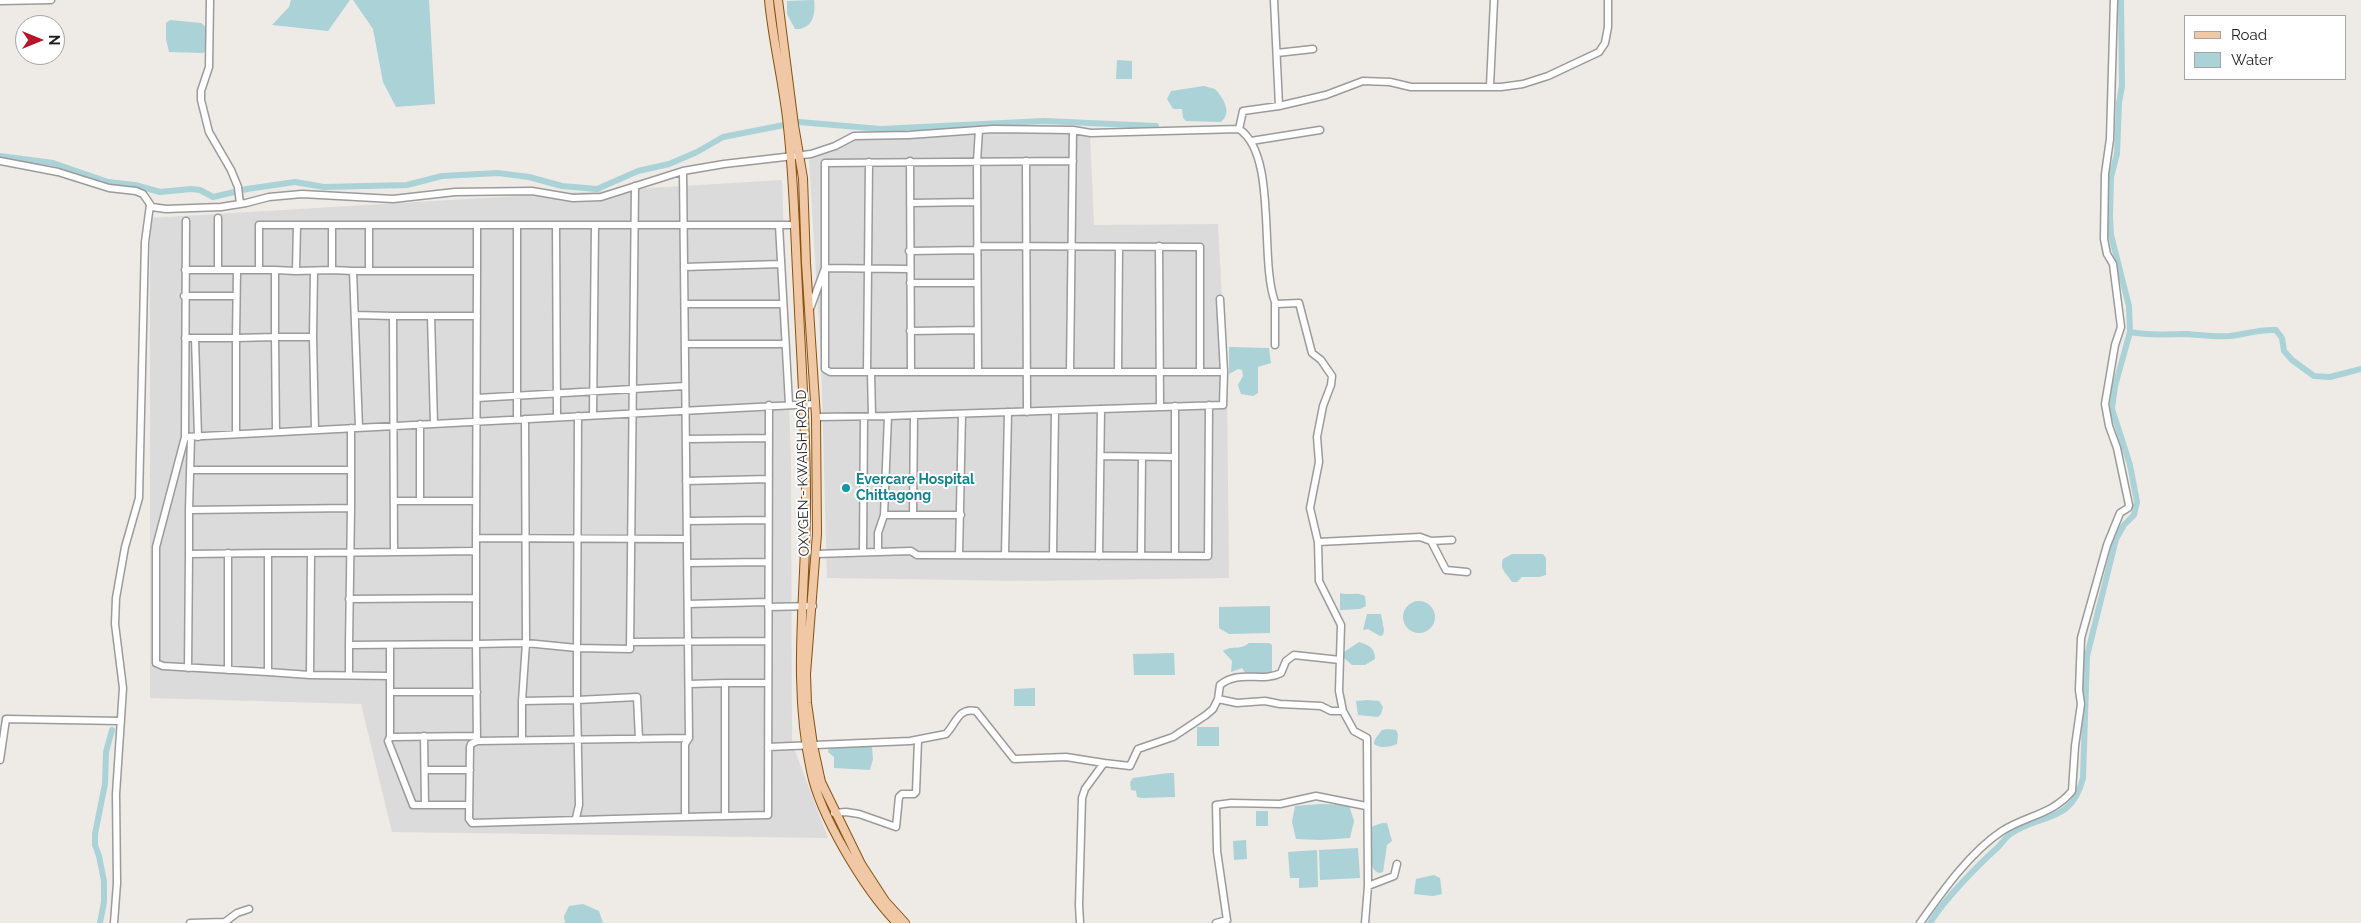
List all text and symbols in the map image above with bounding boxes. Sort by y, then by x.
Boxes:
north arrow [15,15,65,65]
legend [2184,15,2346,80]
text: Road [2231,26,2267,44]
text: N [46,35,62,45]
text: Water [2231,51,2273,69]
street label: OXYGEN - KWAISH ROAD [793,390,813,556]
place label: Evercare Hospital Chittagong [856,472,974,504]
marker: Evercare Hospital Chittagong [840,482,852,494]

